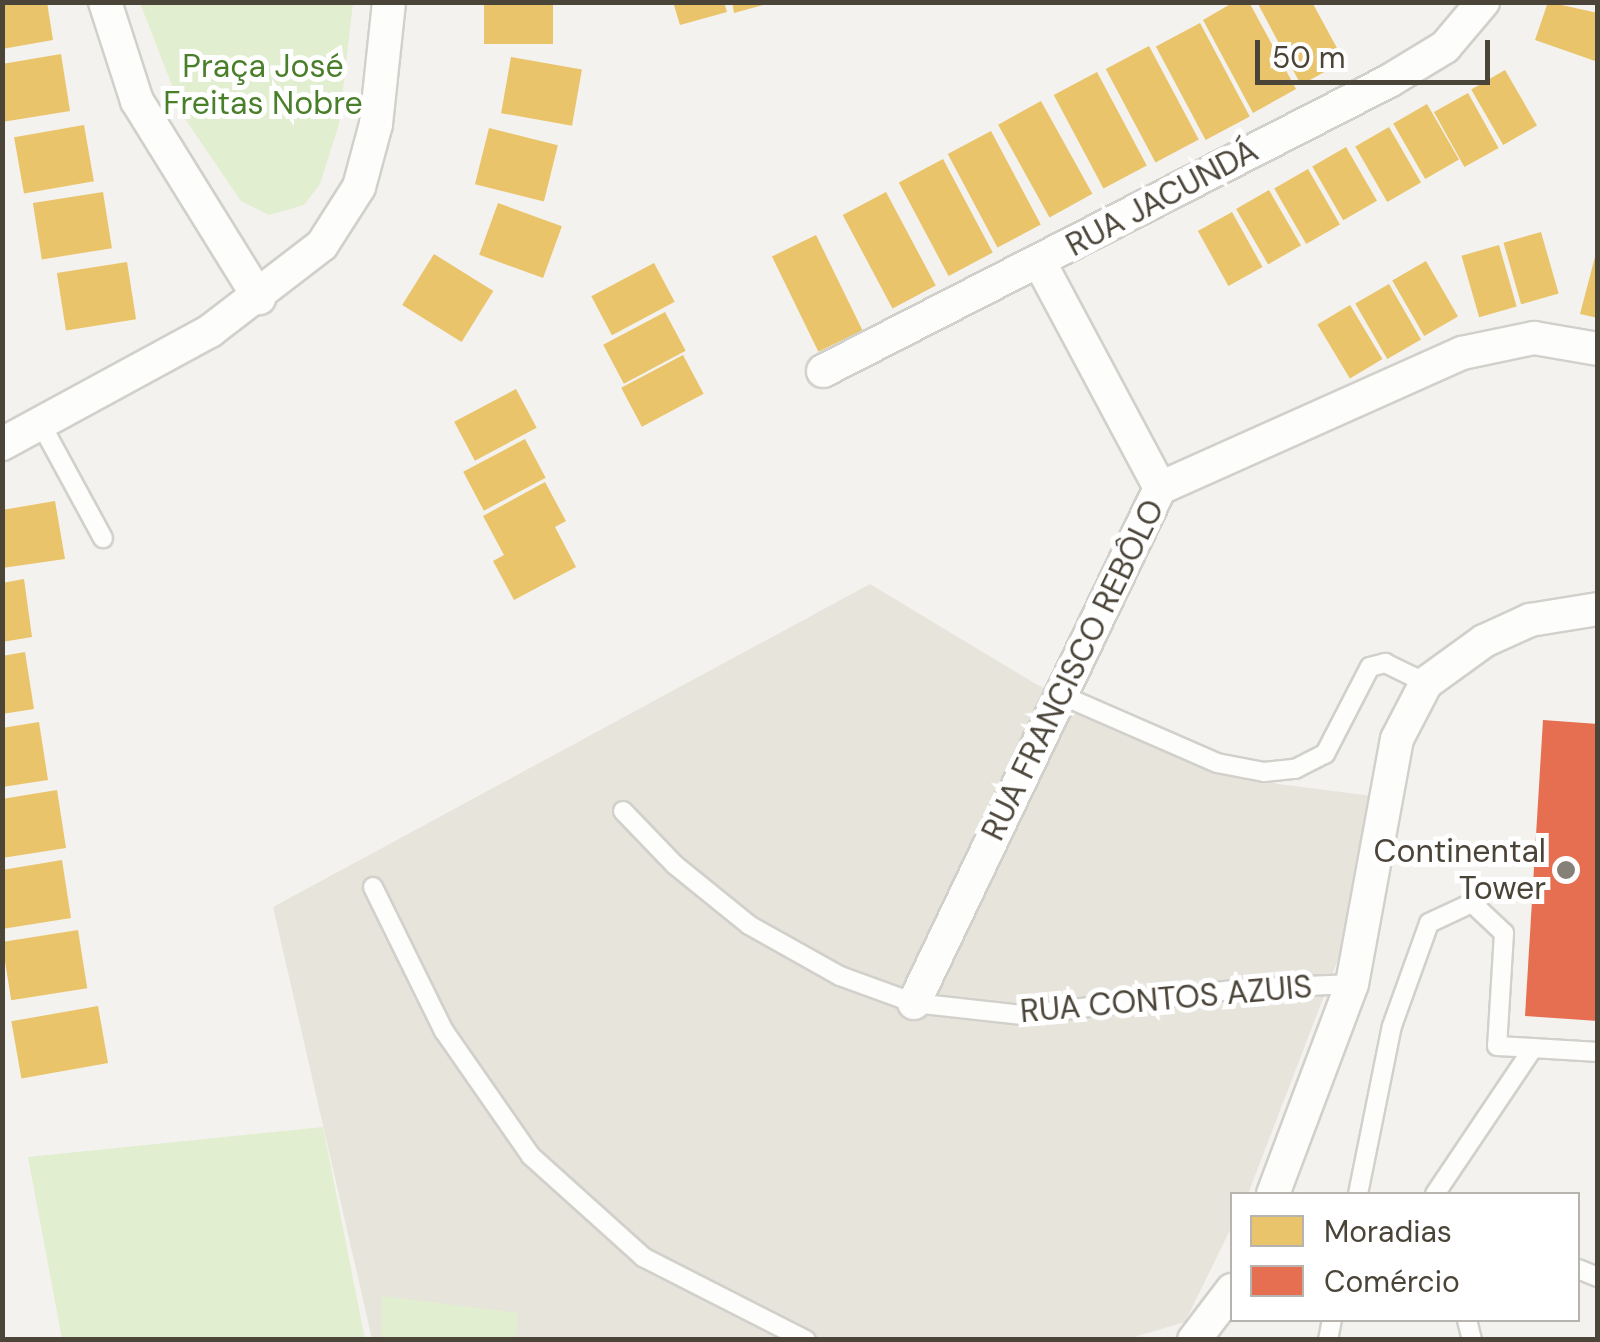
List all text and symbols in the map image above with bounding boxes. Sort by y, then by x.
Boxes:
scale bar [1260,20,1495,82]
text: 50 m [1272,38,1346,77]
park label: Praça José Freitas Nobre [163,48,363,123]
street label: RUA JACUNDÁ [1060,131,1264,265]
street label: RUA FRANCISCO REBÔLO [974,493,1172,847]
place label: Continental Tower [1373,833,1546,908]
marker: Continental Tower [1555,859,1577,881]
street label: RUA CONTOS AZUIS [1018,967,1314,1031]
legend [1230,1192,1580,1322]
text: Moradias [1324,1212,1452,1251]
text: Comércio [1324,1262,1460,1301]

